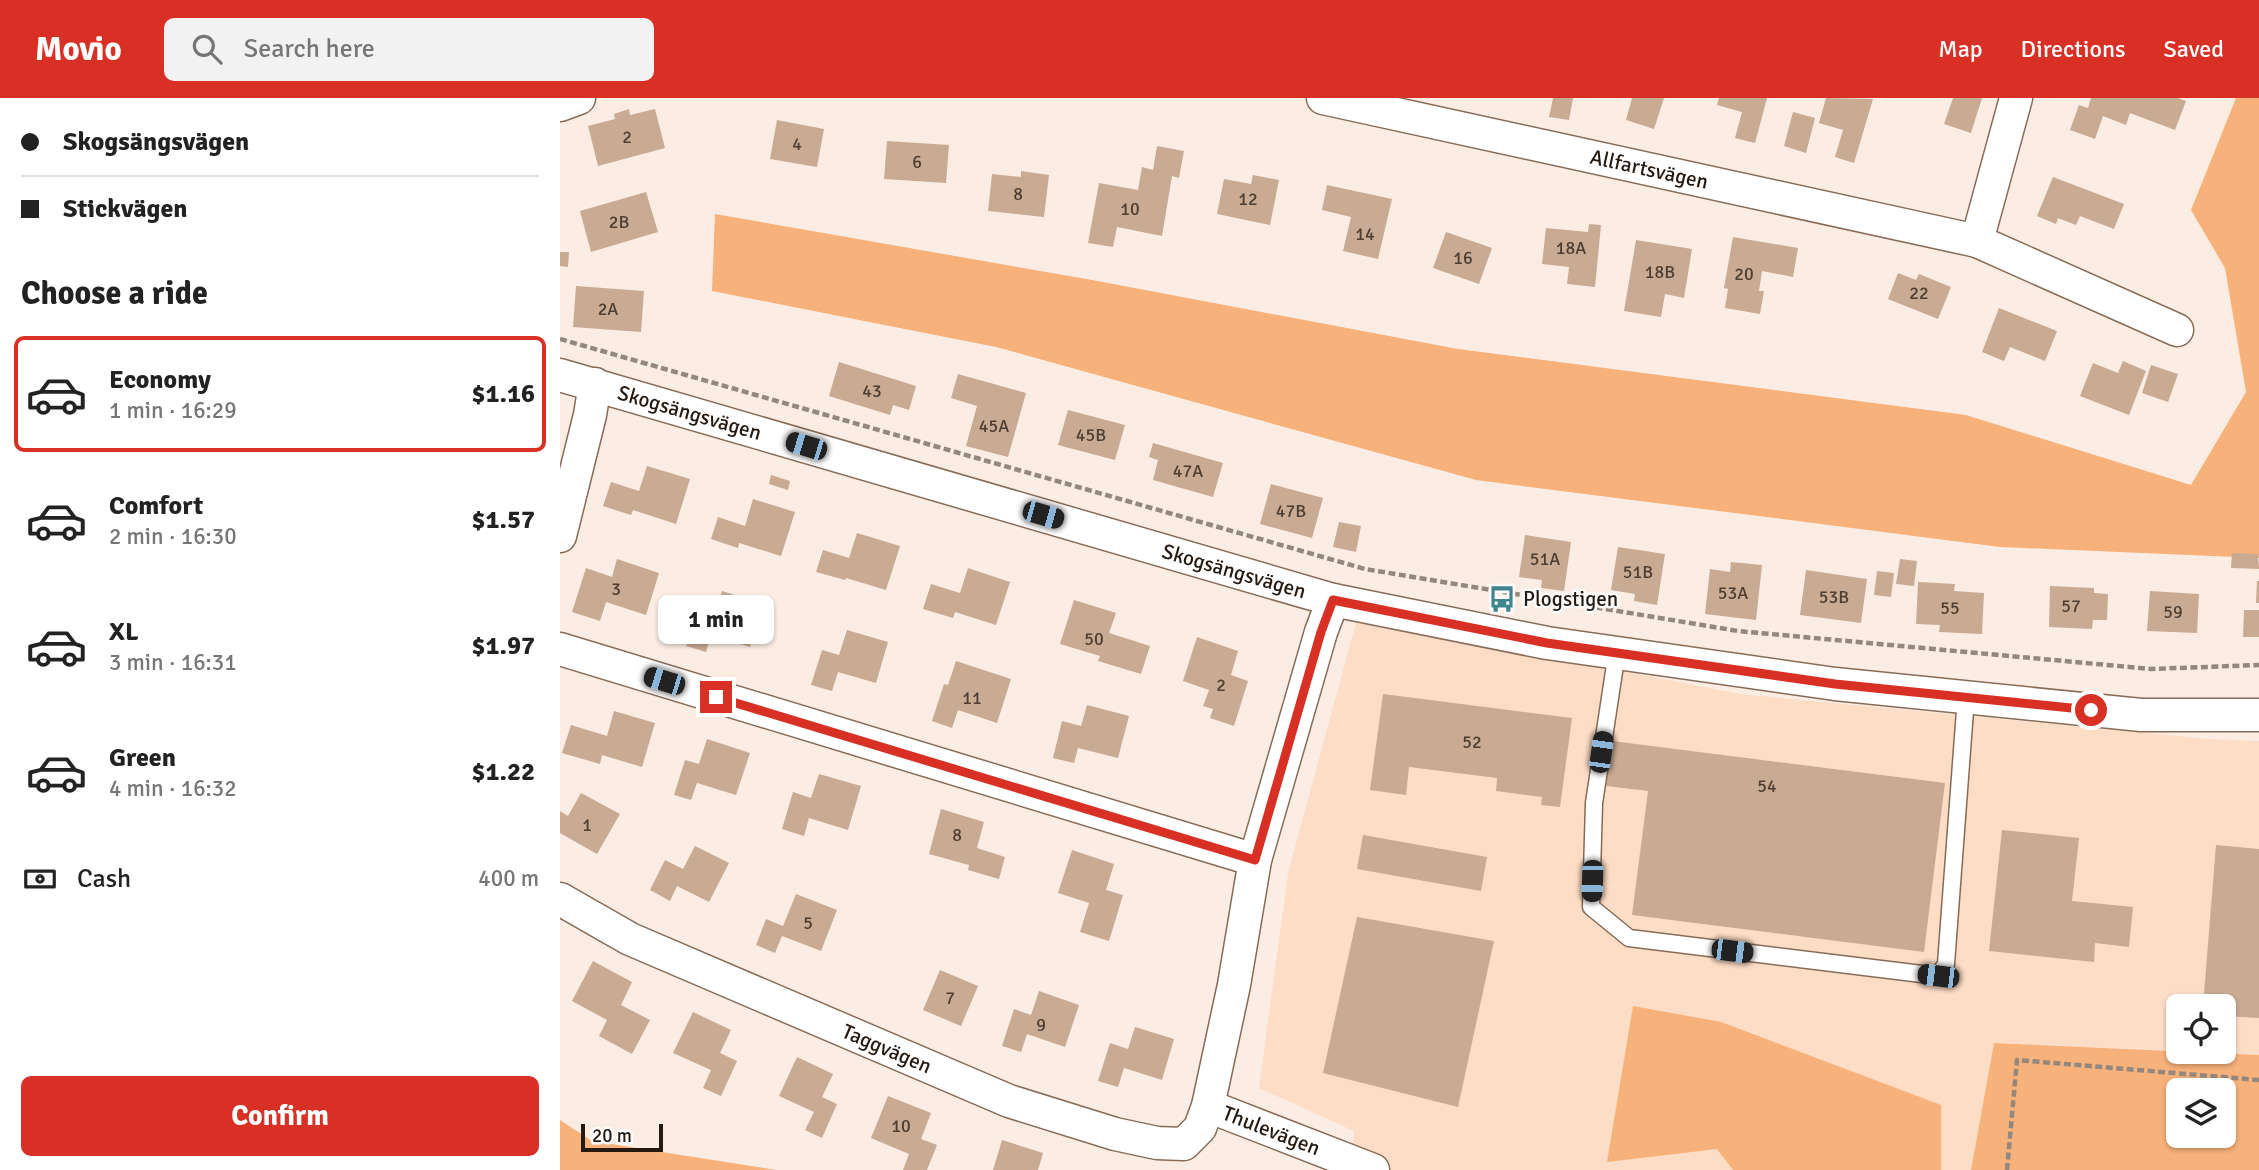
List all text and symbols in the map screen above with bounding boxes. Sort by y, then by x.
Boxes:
search box [164,18,654,81]
text: Movio [35,29,122,70]
icon: search [188,30,226,68]
text: Search here [244,33,375,65]
text: Map [1938,34,1983,64]
text: Directions [2021,34,2126,64]
text: Saved [2164,34,2224,64]
text: Skogsängsvägen [63,126,249,158]
house number: 2 [622,126,632,148]
house number: 4 [792,133,802,155]
street label: Allfartsvägen [1588,144,1711,195]
house number: 6 [912,151,922,173]
house number: 8 [1013,183,1023,205]
house number: 12 [1238,188,1258,210]
text: Stickvägen [63,193,188,225]
house number: 10 [1120,198,1140,220]
house number: 2B [609,211,629,233]
house number: 14 [1355,223,1375,245]
house number: 18A [1556,237,1586,259]
house number: 16 [1453,247,1473,269]
house number: 18B [1645,261,1675,283]
house number: 20 [1734,263,1754,285]
text: Choose a ride [21,274,208,313]
house number: 22 [1909,282,1929,304]
house number: 2A [598,298,618,320]
icon: car [25,363,88,426]
text: Economy [109,364,211,396]
text: $1.16 [471,378,535,410]
street label: Skogsängsvägen [615,379,765,446]
house number: 43 [862,380,882,402]
text: 1 min · 16:29 [109,396,237,425]
house number: 45A [979,415,1009,437]
house number: 45B [1076,424,1106,446]
car [783,430,830,462]
house number: 47A [1173,460,1203,482]
icon: car [25,489,88,552]
text: Comfort [109,490,203,522]
car [1020,499,1067,531]
house number: 47B [1276,500,1306,522]
text: $1.57 [471,504,535,536]
text: 2 min · 16:30 [109,522,237,551]
street label: Skogsängsvägen [1159,538,1309,604]
house number: 51A [1530,548,1560,570]
house number: 51B [1623,561,1653,583]
house number: 3 [611,578,621,600]
house number: 53A [1718,582,1748,604]
bus stop icon: Plogstigen [1487,584,1517,614]
place label: Plogstigen [1523,586,1618,612]
house number: 53B [1819,586,1849,608]
house number: 57 [2061,595,2081,617]
callout: 1 min [658,596,774,644]
house number: 55 [1940,597,1960,619]
house number: 59 [2163,601,2183,623]
text: 1 min [688,605,744,634]
icon: car [25,615,88,678]
text: XL [109,616,139,648]
house number: 50 [1084,628,1104,650]
text: $1.97 [471,630,535,662]
text: 3 min · 16:31 [109,648,237,677]
car [641,665,688,697]
house number: 2 [1216,674,1226,696]
route end [700,681,732,713]
house number: 11 [962,687,982,709]
route start [2075,694,2107,726]
car [1588,730,1615,774]
house number: 52 [1462,731,1482,753]
icon: car [25,741,88,804]
text: Green [109,742,176,774]
text: $1.22 [471,756,535,788]
text: 4 min · 16:32 [109,774,237,803]
house number: 54 [1757,775,1777,797]
house number: 1 [582,814,592,836]
house number: 8 [952,824,962,846]
icon: cash [21,860,59,898]
car [1581,860,1604,902]
text: Cash [77,863,131,895]
text: 400 m [478,864,539,893]
house number: 5 [803,912,813,934]
car [1710,938,1755,964]
car [1916,963,1961,989]
house number: 7 [945,987,955,1009]
map controls [2166,994,2236,1148]
button: locate [2166,994,2236,1064]
house number: 9 [1036,1014,1046,1036]
street label: Taggvägen [838,1018,936,1079]
button: Confirm [21,1076,539,1156]
button: layers [2166,1078,2236,1148]
street label: Thulevägen [1219,1100,1324,1161]
house number: 10 [891,1115,911,1137]
scale bar [581,1121,663,1153]
text: 20 m [592,1124,632,1148]

